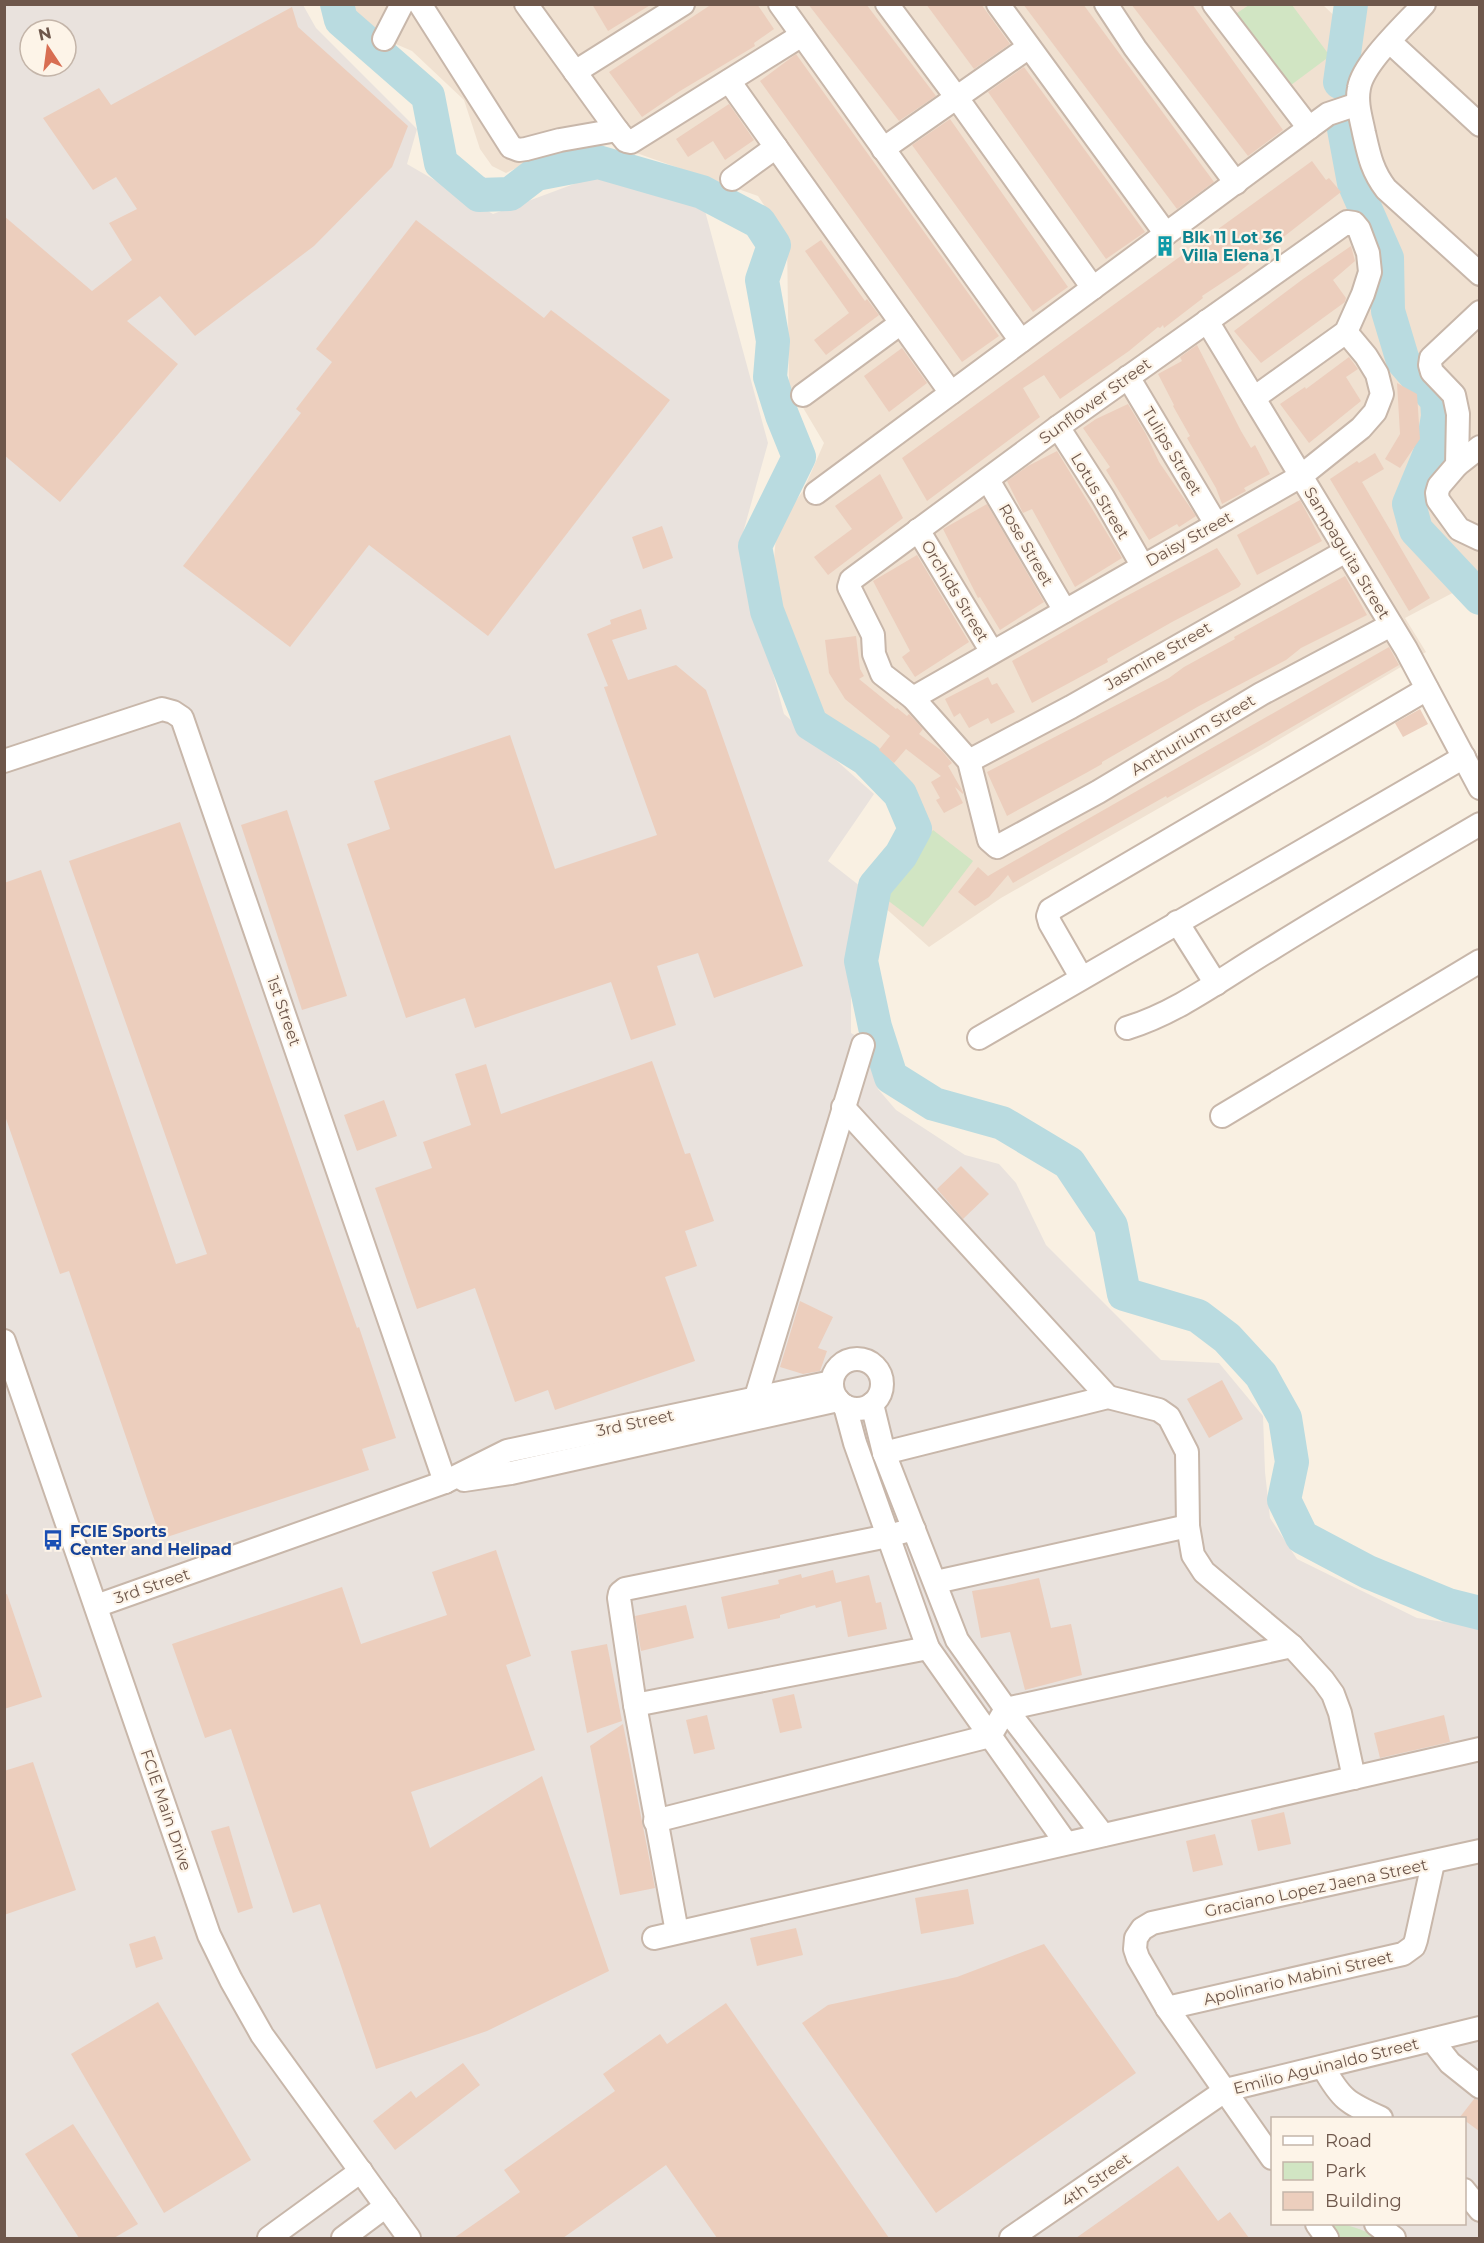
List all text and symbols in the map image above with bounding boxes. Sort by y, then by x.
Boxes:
north arrow [18,18,78,78]
text: N [36,23,53,45]
place label: Blk 11 Lot 36 Villa Elena 1 [1181,228,1282,265]
building icon: Blk 11 Lot 36 Villa Elena 1 [1153,234,1177,258]
street label: Sunflower Street [1035,354,1155,448]
street label: Tulips Street [1138,403,1206,499]
street label: Lotus Street [1067,450,1133,543]
street label: Sampaguita Street [1300,484,1394,623]
street label: Rose Street [995,501,1057,590]
street label: Daisy Street [1142,507,1236,571]
street label: Orchids Street [917,537,993,646]
street label: Jasmine Street [1101,618,1215,695]
street label: Anthurium Street [1128,690,1259,780]
street label: 1st Street [263,974,305,1049]
street label: 3rd Street [595,1405,676,1440]
place label: FCIE Sports Center and Helipad [70,1522,232,1559]
bus stop icon: FCIE Sports Center and Helipad [41,1528,65,1552]
street label: 3rd Street [112,1564,193,1608]
street label: FCIE Main Drive [136,1747,196,1873]
street label: Graciano Lopez Jaena Street [1203,1855,1430,1921]
street label: Apolinario Mabini Street [1202,1947,1395,2009]
street label: Emilio Aguinaldo Street [1231,2034,1421,2098]
legend [1271,2117,1466,2225]
text: Road [1325,2130,1372,2152]
street label: 4th Street [1058,2149,1135,2211]
text: Park [1325,2160,1366,2182]
text: Building [1325,2190,1402,2212]

